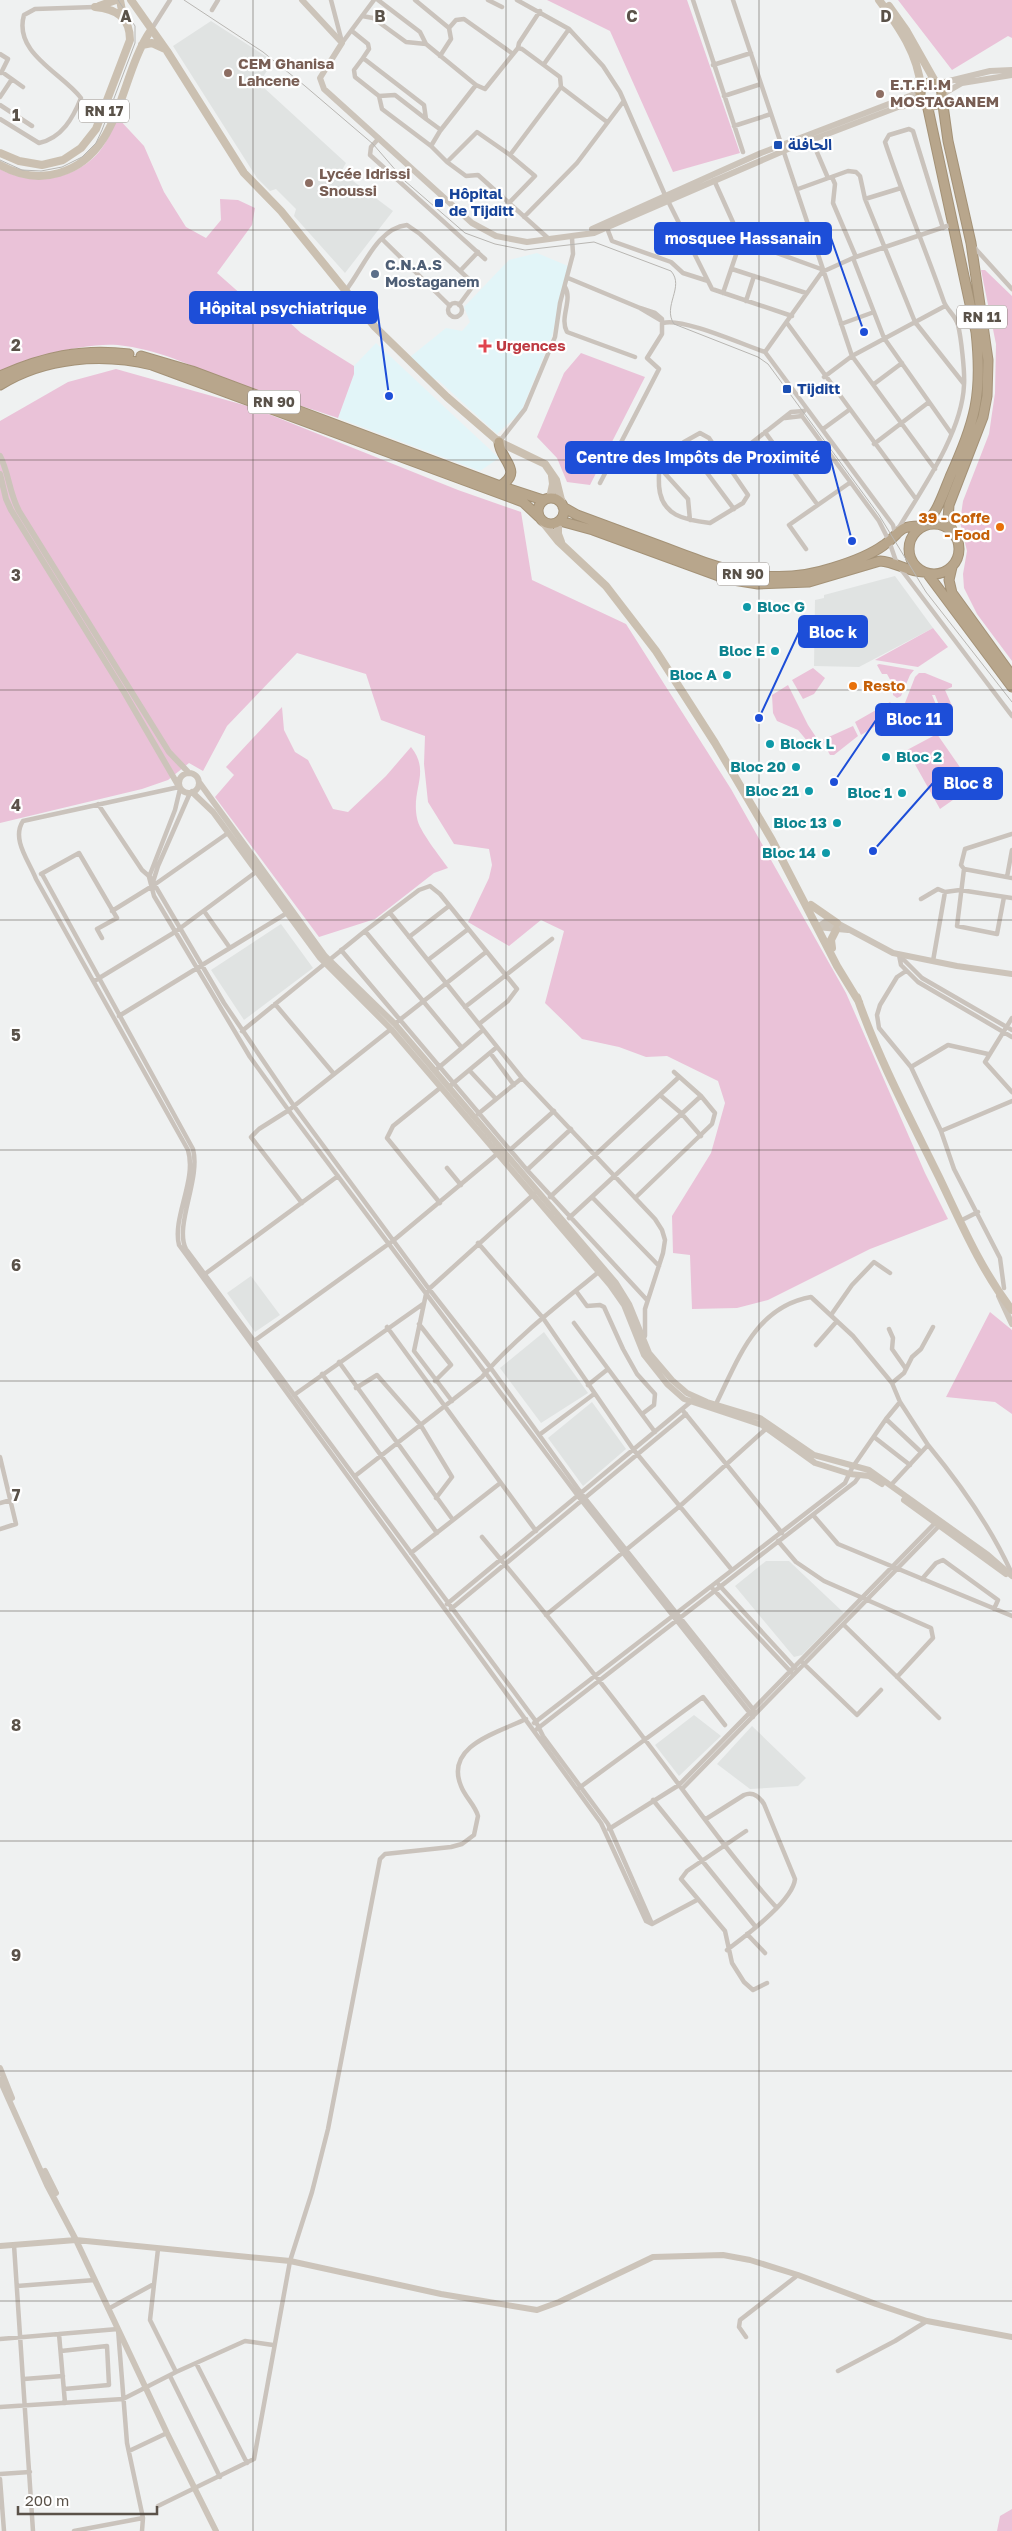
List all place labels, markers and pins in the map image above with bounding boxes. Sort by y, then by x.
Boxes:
place label: CEM Ghanisa Lahcene [238,54,334,89]
marker: CEM Ghanisa Lahcene [222,67,234,79]
place label: E.T.F.I.M MOSTAGANEM [890,75,999,110]
marker: E.T.F.I.M MOSTAGANEM [874,88,886,100]
place label: الحافلة [788,135,832,153]
marker: الحافلة [772,139,784,151]
place label: Lycée Idrissi Snoussi [319,164,410,199]
marker: Lycée Idrissi Snoussi [303,177,315,189]
place label: Hôpital de Tijditt [449,184,514,219]
marker: Hôpital de Tijditt [433,197,445,209]
callout: mosquee Hassanain [655,223,831,254]
place label: C.N.A.S Mostaganem [385,255,479,290]
marker: C.N.A.S Mostaganem [369,268,381,280]
callout: Hôpital psychiatrique [190,292,377,323]
place label: Urgences [496,336,566,354]
marker: Urgences [478,339,492,353]
place label: Tijditt [797,379,840,397]
marker: Tijditt [781,383,793,395]
callout: Centre des Impôts de Proximité [566,442,830,473]
place label: 39 - Coffe - Food [919,508,990,543]
marker: 39 - Coffe - Food [994,521,1006,533]
place label: Bloc G [757,597,805,615]
marker: Bloc G [741,601,753,613]
callout: Bloc k [799,616,867,647]
place label: Bloc E [719,641,765,659]
marker: Bloc E [769,645,781,657]
place label: Bloc A [669,665,717,683]
marker: Bloc A [721,669,733,681]
place label: Resto [863,676,905,694]
marker: Resto [847,680,859,692]
callout: Bloc 11 [876,704,952,735]
place label: Block L [780,734,835,752]
marker: Block L [764,738,776,750]
place label: Bloc 2 [896,747,942,765]
marker: Bloc 2 [880,751,892,763]
place label: Bloc 20 [730,757,786,775]
marker: Bloc 20 [790,761,802,773]
callout: Bloc 8 [933,768,1002,799]
place label: Bloc 21 [745,781,799,799]
place label: Bloc 1 [847,783,892,801]
marker: Bloc 21 [803,785,815,797]
marker: Bloc 1 [896,787,908,799]
place label: Bloc 13 [773,813,827,831]
marker: Bloc 13 [831,817,843,829]
place label: Bloc 14 [762,843,816,861]
marker: Bloc 14 [820,847,832,859]

